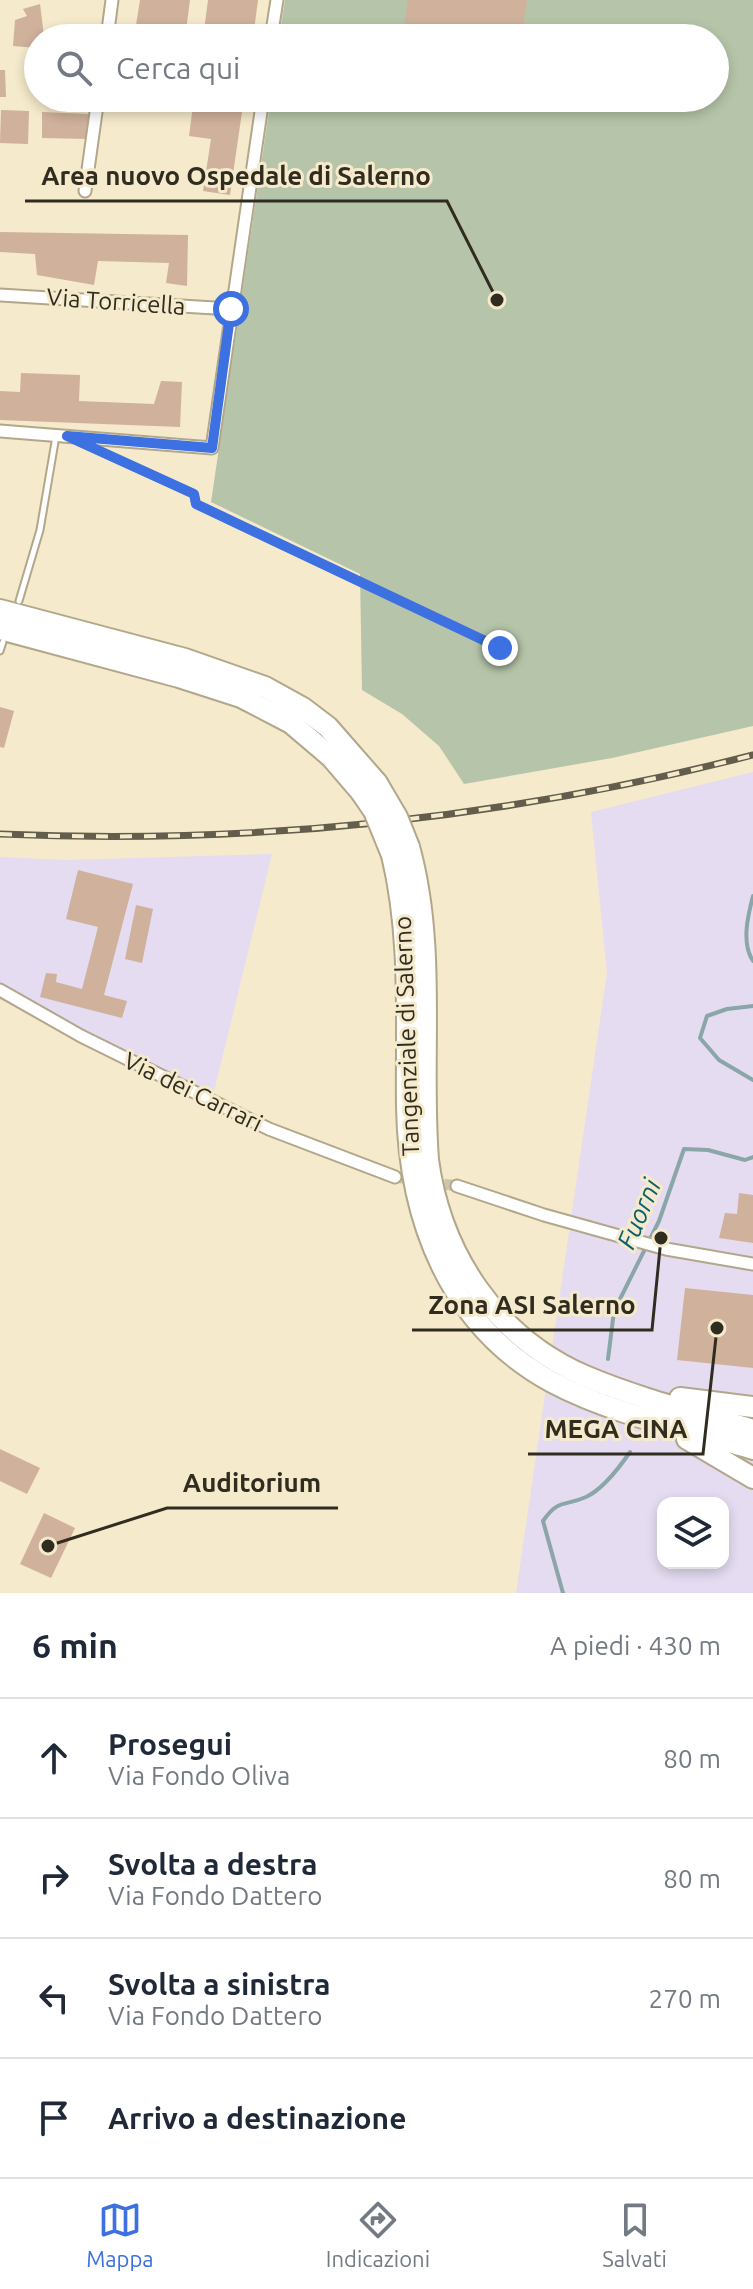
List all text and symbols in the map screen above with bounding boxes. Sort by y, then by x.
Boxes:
search box [24,24,729,112]
icon: search [52,46,96,90]
text: Cerca qui [116,51,240,85]
callout: Area nuovo Ospedale di Salerno [25,151,447,201]
text: Area nuovo Ospedale di Salerno [41,161,431,190]
street label: Via Torricella [46,283,186,320]
route start [213,291,249,327]
route end [482,630,518,666]
street label: Tangenziale di Salerno [389,916,424,1156]
street label: Via dei Carrari [120,1046,267,1137]
water label: Fuorni [611,1173,667,1253]
callout: Zona ASI Salerno [412,1280,652,1330]
text: Zona ASI Salerno [428,1290,636,1319]
callout: MEGA CINA [528,1404,703,1454]
text: MEGA CINA [544,1414,688,1443]
callout: Auditorium [167,1458,338,1508]
text: Auditorium [183,1468,321,1497]
map controls [657,1497,729,1569]
button: layers [657,1497,729,1569]
text: 6 min [32,1626,118,1664]
text: A piedi · 430 m [550,1631,721,1660]
text: Prosegui [108,1727,232,1761]
icon: ahead [32,1736,76,1780]
text: 80 m [663,1744,721,1773]
text: Via Fondo Oliva [108,1761,290,1790]
text: Svolta a destra [108,1847,317,1881]
icon: right [32,1856,76,1900]
text: 80 m [663,1864,721,1893]
text: Via Fondo Dattero [108,1881,323,1910]
text: Svolta a sinistra [108,1967,331,2001]
icon: left [32,1976,76,2020]
text: 270 m [649,1984,721,2013]
text: Via Fondo Dattero [108,2001,323,2030]
icon: arrive [32,2096,76,2140]
text: Arrivo a destinazione [108,2101,406,2135]
tab: Mappa [86,2198,154,2271]
tab: Indicazioni [326,2198,430,2271]
tab: Salvati [602,2198,667,2271]

